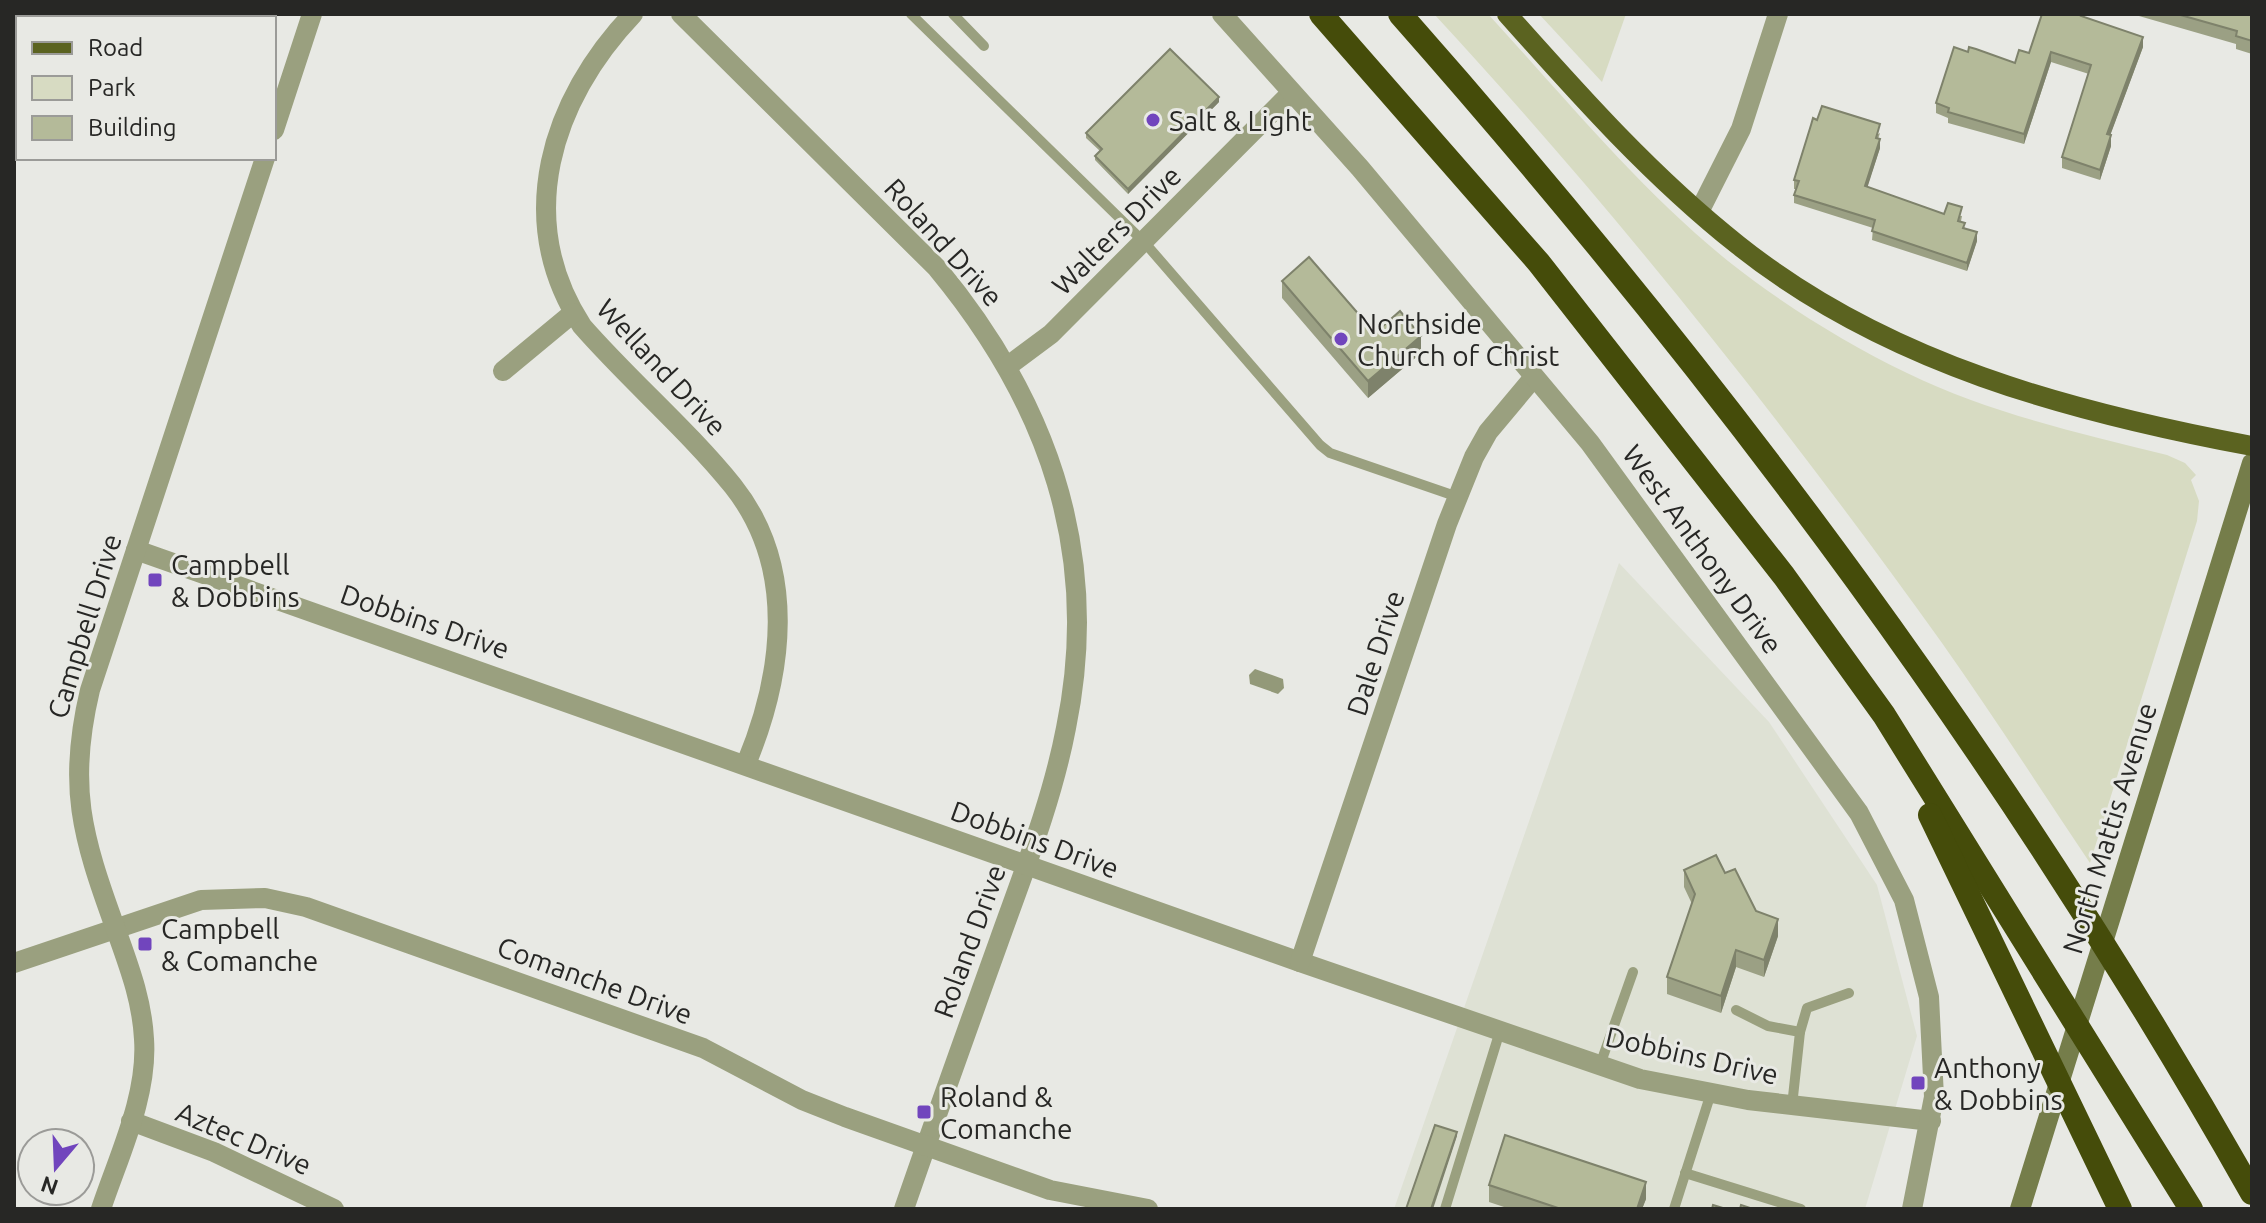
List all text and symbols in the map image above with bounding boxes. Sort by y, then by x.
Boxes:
legend [16,16,276,160]
text: Road [88,34,143,61]
text: Park [88,74,136,101]
place label: Salt & Light [1169,105,1312,136]
marker: Salt & Light [1144,111,1162,129]
text: Building [88,114,176,141]
street label: Walters Drive [1045,159,1187,301]
street label: Roland Drive [879,172,1009,312]
street label: Welland Drive [591,292,733,442]
place label: Northside Church of Christ [1357,308,1559,371]
marker: Northside Church of Christ [1332,330,1350,348]
street label: West Anthony Drive [1617,439,1789,659]
street label: Campbell Drive [41,530,127,722]
place label: Campbell & Dobbins [171,549,300,612]
marker: Campbell & Dobbins [146,571,164,589]
street label: Dobbins Drive [337,578,513,664]
street label: Dale Drive [1340,587,1410,719]
street label: North Mattis Avenue [2056,699,2162,957]
street label: Dobbins Drive [947,794,1123,884]
street label: Roland Drive [927,860,1011,1022]
place label: Campbell & Comanche [161,913,318,976]
street label: Comanche Drive [493,930,697,1030]
marker: Campbell & Comanche [136,935,154,953]
street label: Dobbins Drive [1603,1020,1781,1090]
place label: Anthony & Dobbins [1934,1052,2063,1115]
marker: Anthony & Dobbins [1909,1074,1927,1092]
place label: Roland & Comanche [940,1081,1073,1144]
street label: Aztec Drive [172,1096,316,1180]
marker: Roland & Comanche [915,1103,933,1121]
north arrow [16,1127,96,1207]
text: N [37,1172,61,1201]

